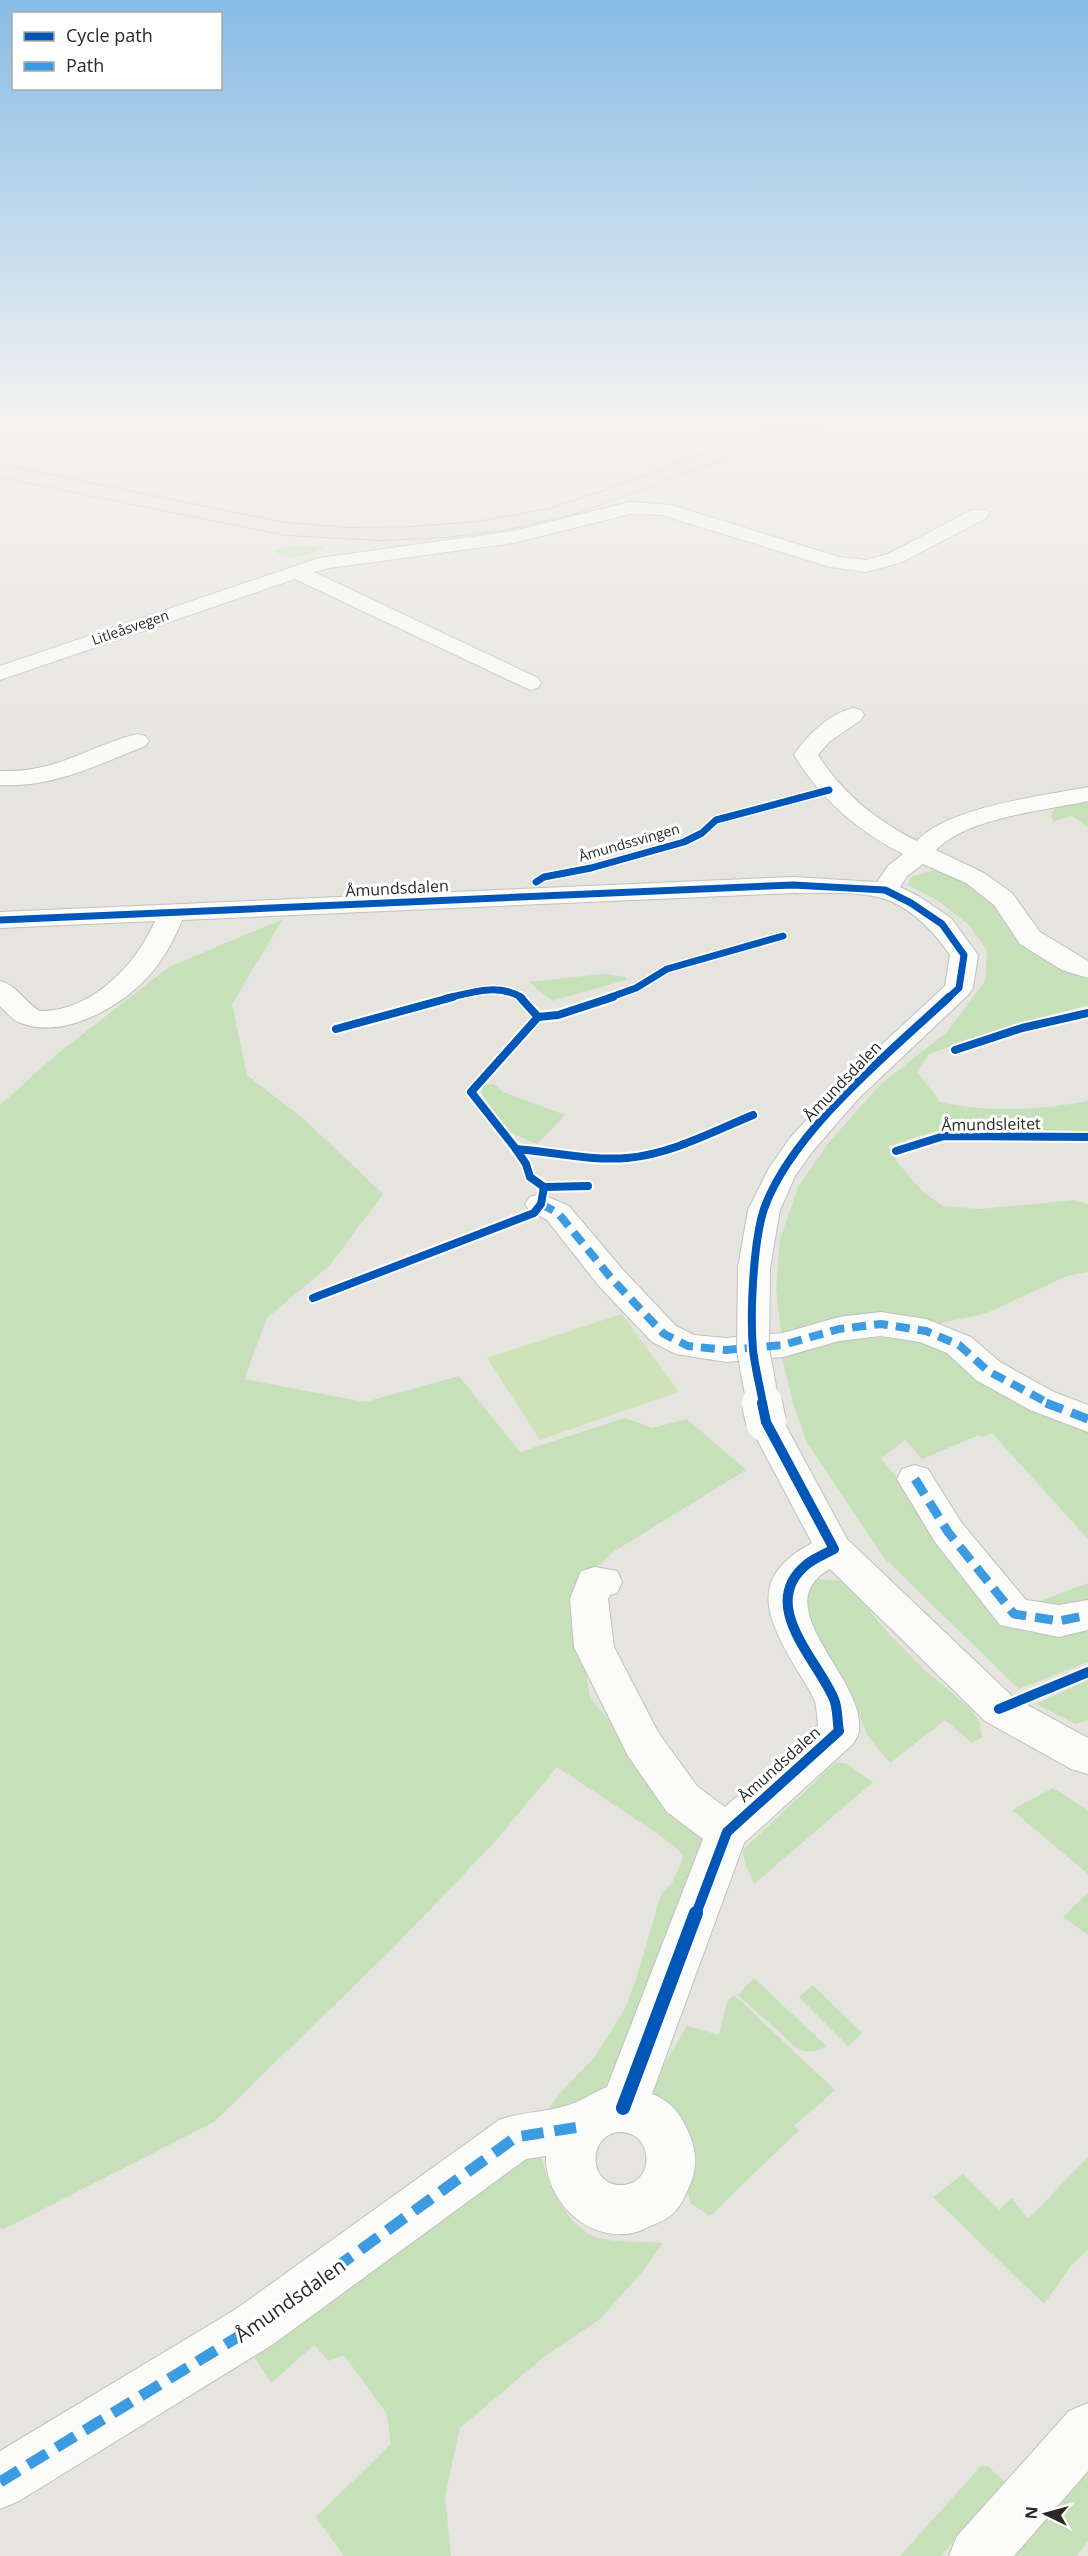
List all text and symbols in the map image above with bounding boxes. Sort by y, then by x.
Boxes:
legend [12,12,222,90]
text: Cycle path [66,23,153,47]
text: Path [66,53,104,77]
street label: Litleåsvegen [89,605,171,649]
street label: Åmundssvingen [576,819,682,865]
street label: Åmundsdalen [345,874,449,902]
street label: Åmundsdalen [798,1036,886,1126]
street label: Åmundsleitet [941,1112,1041,1136]
street label: Åmundsdalen [733,1721,825,1807]
street label: Åmundsdalen [229,2252,351,2348]
north arrow [1016,2484,1076,2544]
text: N [1020,2505,1043,2520]

